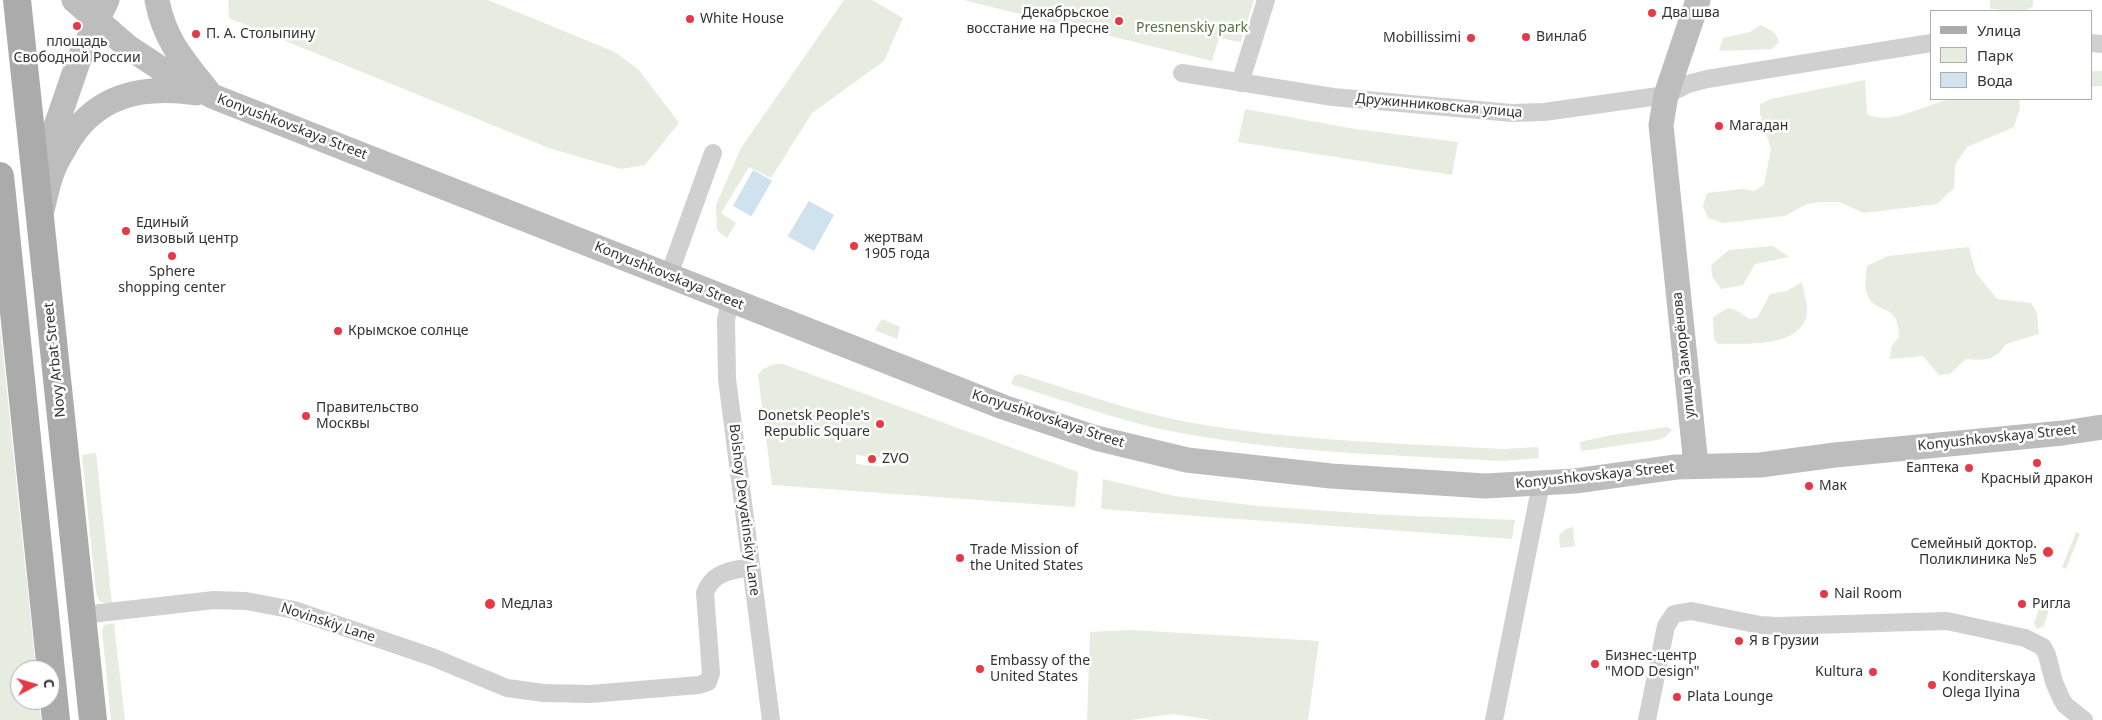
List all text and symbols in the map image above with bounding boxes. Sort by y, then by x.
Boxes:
place label: Декабрьское восстание на Пресне [966,5,1109,38]
place label: Два шва [1662,5,1720,21]
marker: Два шва [1646,7,1658,19]
legend [1930,10,2092,100]
place label: White House [700,11,784,27]
marker: White House [684,13,696,25]
marker: Декабрьское восстание на Пресне [1113,15,1125,27]
marker: площадь Свободной России [71,20,83,32]
park label: Presnenskiy park [1136,20,1248,36]
text: Улица [1977,20,2021,40]
place label: П. А. Столыпину [206,26,315,42]
marker: П. А. Столыпину [190,28,202,40]
place label: Винлаб [1536,29,1587,45]
place label: Mobillissimi [1383,30,1461,46]
marker: Винлаб [1520,31,1532,43]
marker: Mobillissimi [1465,32,1477,44]
place label: площадь Свободной России [13,34,141,66]
text: Парк [1977,45,2013,65]
text: Вода [1977,70,2013,90]
street label: Дружинниковская улица [1355,90,1523,122]
street label: Konyushkovskaya Street [215,91,369,163]
place label: Магадан [1729,118,1788,134]
marker: Магадан [1713,120,1725,132]
place label: Единый визовый центр [136,215,238,248]
marker: Единый визовый центр [120,225,132,237]
place label: жертвам 1905 года [864,230,930,262]
street label: Konyushkovskaya Street [592,238,746,314]
marker: жертвам 1905 года [848,240,860,252]
marker: Sphere shopping center [166,250,178,262]
place label: Sphere shopping center [118,264,226,296]
street label: улица Заморёнова [1669,291,1699,419]
street label: Novy Arbat Street [41,302,69,418]
place label: Крымское солнце [348,323,469,339]
marker: Крымское солнце [332,325,344,337]
street label: Konyushkovskaya Street [970,386,1126,452]
place label: Правительство Москвы [316,400,419,432]
place label: Donetsk People's Republic Square [758,408,870,441]
marker: Правительство Москвы [300,410,312,422]
marker: Donetsk People's Republic Square [874,418,886,430]
street label: Konyushkovskaya Street [1917,421,2077,455]
street label: Bolshoy Devyatinskiy Lane [725,423,763,597]
place label: ZVO [882,451,909,467]
marker: ZVO [866,453,878,465]
marker: Красный дракон [2031,457,2043,469]
street label: Konyushkovskaya Street [1515,459,1675,493]
place label: Еаптека [1906,460,1959,476]
marker: Еаптека [1963,462,1975,474]
place label: Красный дракон [1981,471,2093,487]
place label: Мак [1819,478,1847,494]
marker: Мак [1803,480,1815,492]
place label: Семейный доктор. Поликлиника №5 [1910,536,2037,568]
place label: Trade Mission of the United States [970,542,1083,574]
marker: Семейный доктор. Поликлиника №5 [2041,545,2055,559]
marker: Trade Mission of the United States [954,552,966,564]
place label: Nail Room [1834,586,1902,602]
marker: Nail Room [1818,588,1830,600]
place label: Медлаз [501,596,553,612]
place label: Ригла [2032,596,2071,612]
marker: Медлаз [483,597,497,611]
marker: Ригла [2016,598,2028,610]
street label: Novinskiy Lane [279,600,377,646]
place label: Я в Грузии [1749,633,1819,649]
marker: Я в Грузии [1733,635,1745,647]
place label: Бизнес-центр "MOD Design" [1605,648,1699,680]
place label: Embassy of the United States [990,653,1090,686]
marker: Бизнес-центр "MOD Design" [1589,658,1601,670]
north arrow [10,660,60,710]
marker: Embassy of the United States [974,663,986,675]
place label: Kultura [1815,664,1863,680]
marker: Kultura [1867,666,1879,678]
place label: Konditerskaya Olega Ilyina [1942,669,2036,702]
text: С [40,678,59,689]
marker: Konditerskaya Olega Ilyina [1926,679,1938,691]
place label: Plata Lounge [1687,689,1773,705]
marker: Plata Lounge [1671,691,1683,703]

